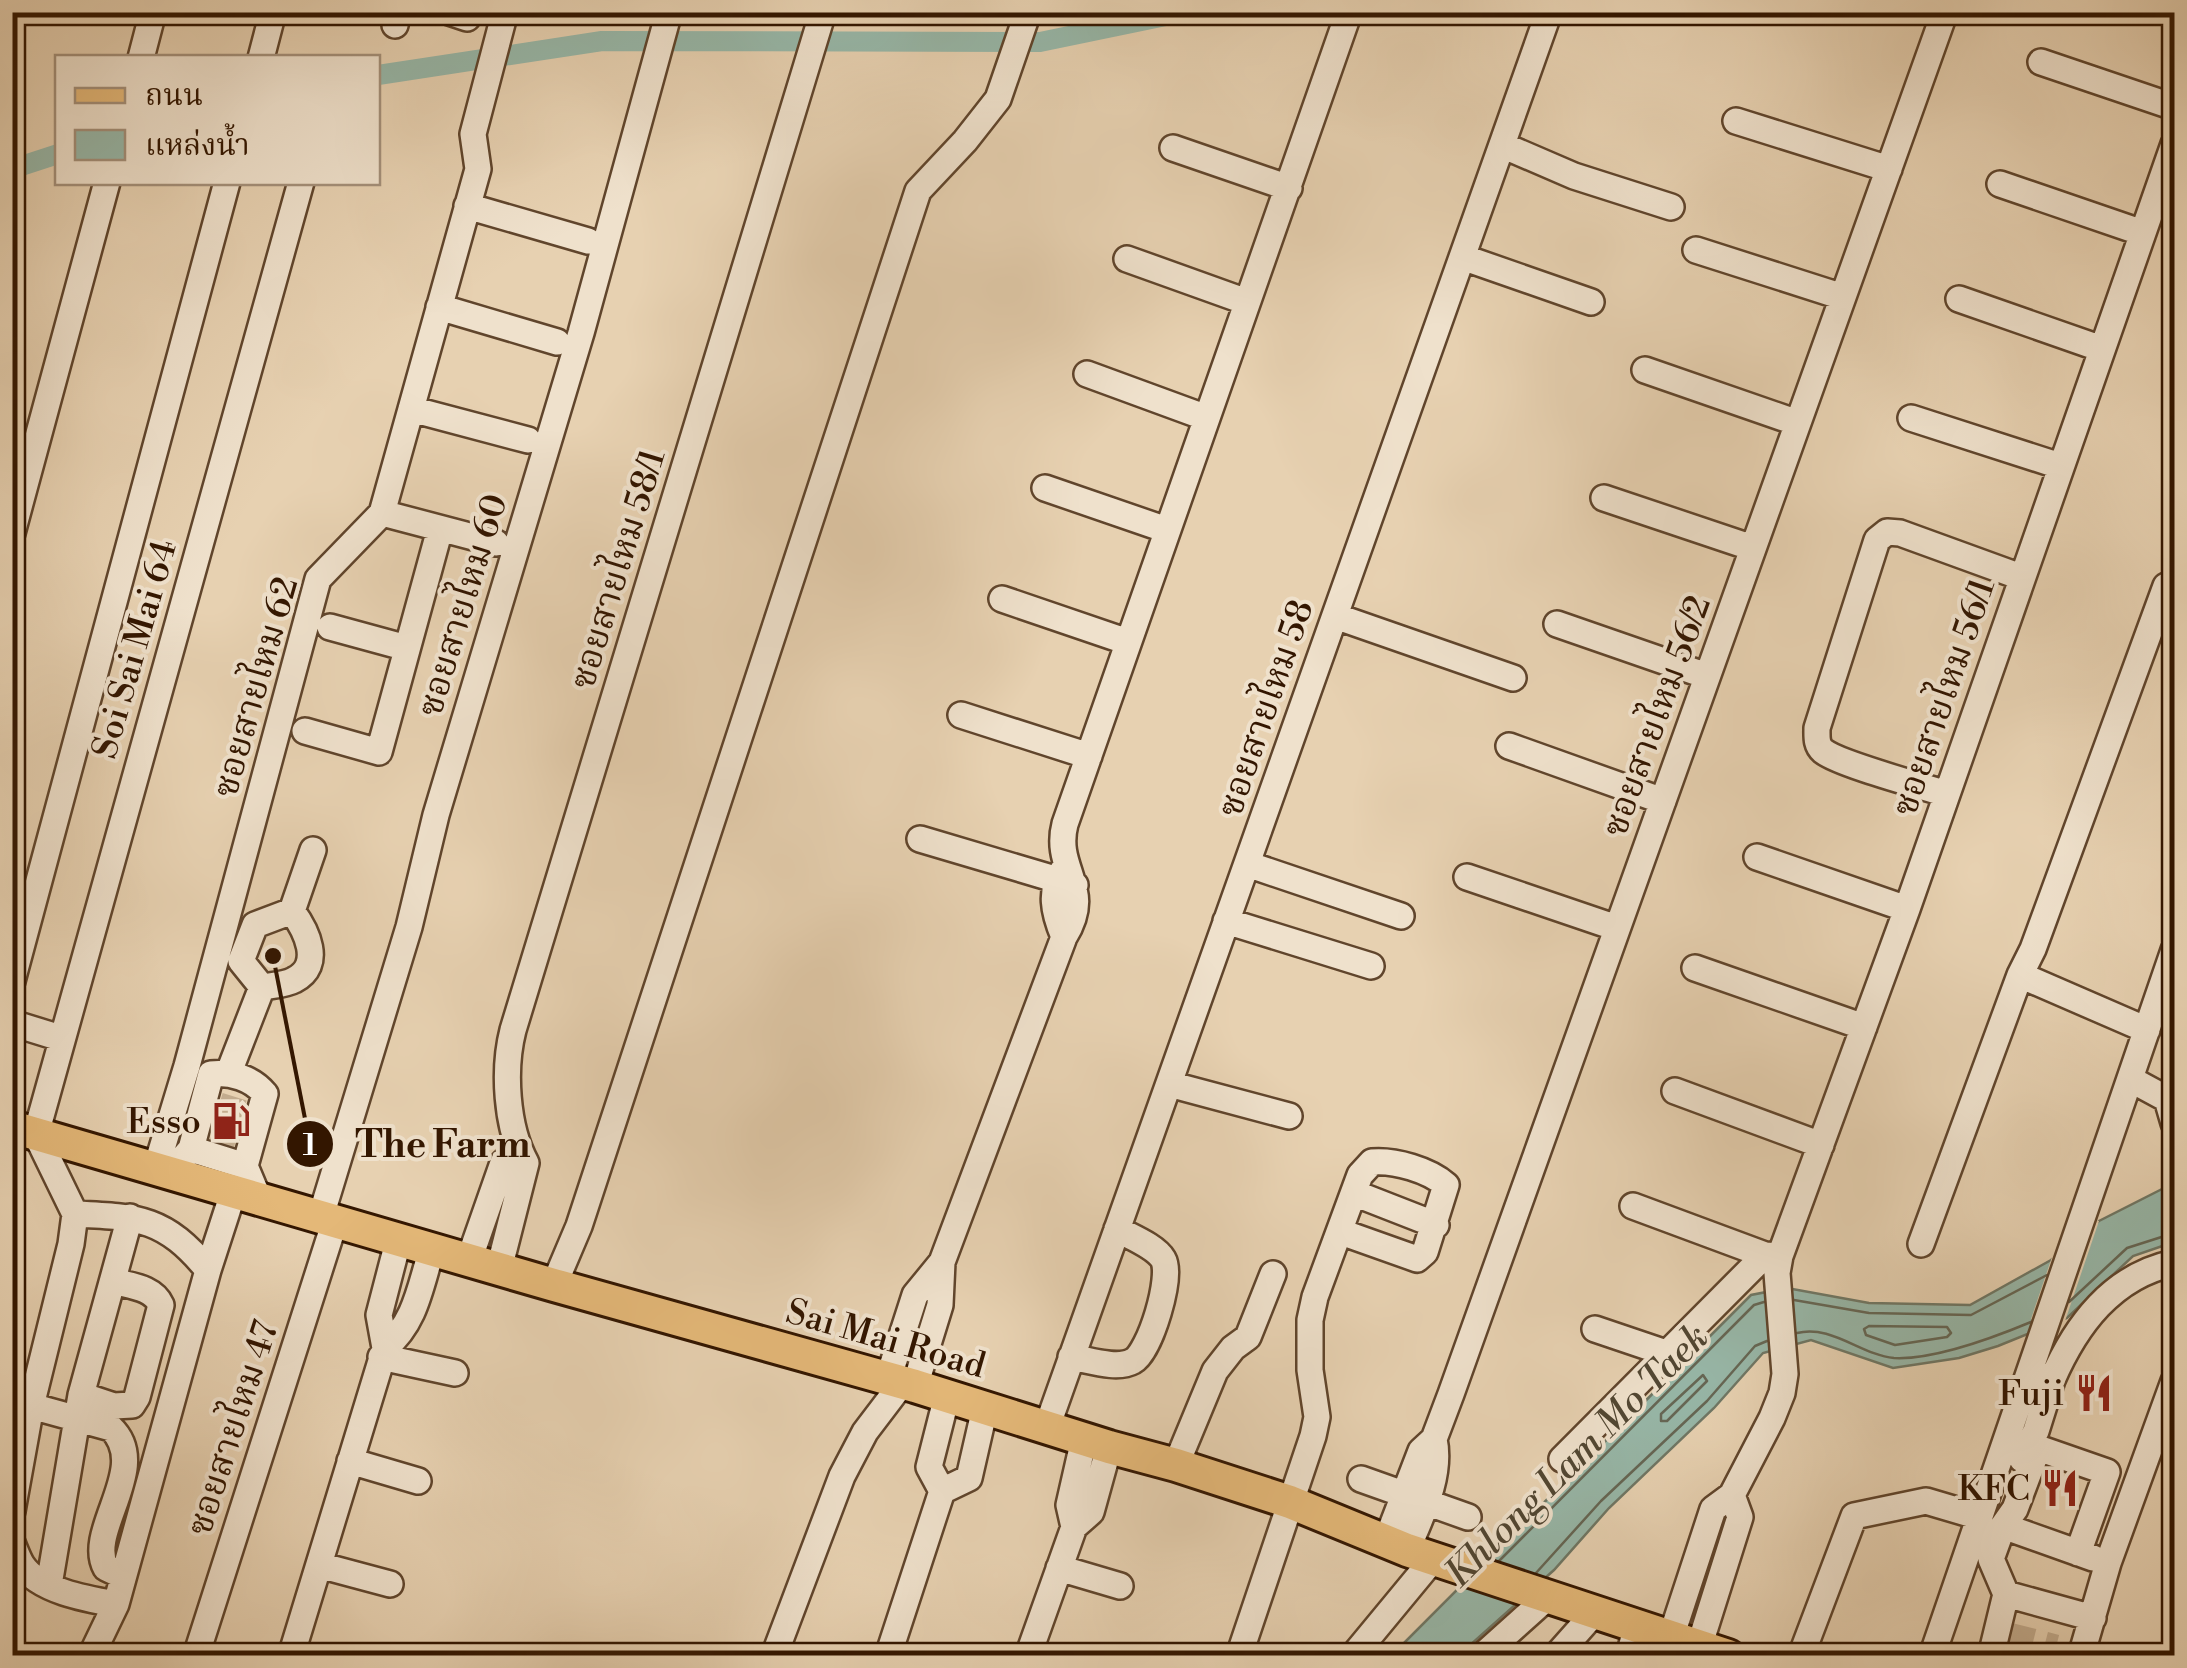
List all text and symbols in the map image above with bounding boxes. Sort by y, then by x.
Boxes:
legend [55,55,380,185]
text: ถนน [145,77,203,115]
text: แหล่งน้ำ [145,123,250,165]
street label: ซอยสายไหม 58/1 [557,443,675,695]
street label: ซอยสายไหม 60 [404,487,518,722]
street label: Soi Sai Mai 64 [84,535,187,764]
street label: ซอยสายไหม 62 [200,571,308,803]
street label: ซอยสายไหม 56/1 [1879,571,2005,822]
street label: ซอยสายไหม 56/2 [1589,588,1721,843]
street label: ซอยสายไหม 58 [1204,593,1324,823]
fuel station icon: Esso [210,1100,252,1142]
place label: Esso [126,1101,201,1144]
callout: The Farm [285,1110,551,1178]
text: The Farm [355,1122,531,1169]
text: 1 [303,1127,318,1165]
street label: Sai Mai Road [781,1291,990,1388]
street label: ซอยสายไหม 47 [174,1314,288,1541]
water label: Khlong Lam Mo Taek [1435,1314,1719,1598]
restaurant icon: Fuji [2073,1372,2115,1414]
place label: Fuji [1998,1373,2064,1416]
restaurant icon: KFC [2039,1467,2081,1509]
place label: KFC [1957,1468,2030,1511]

